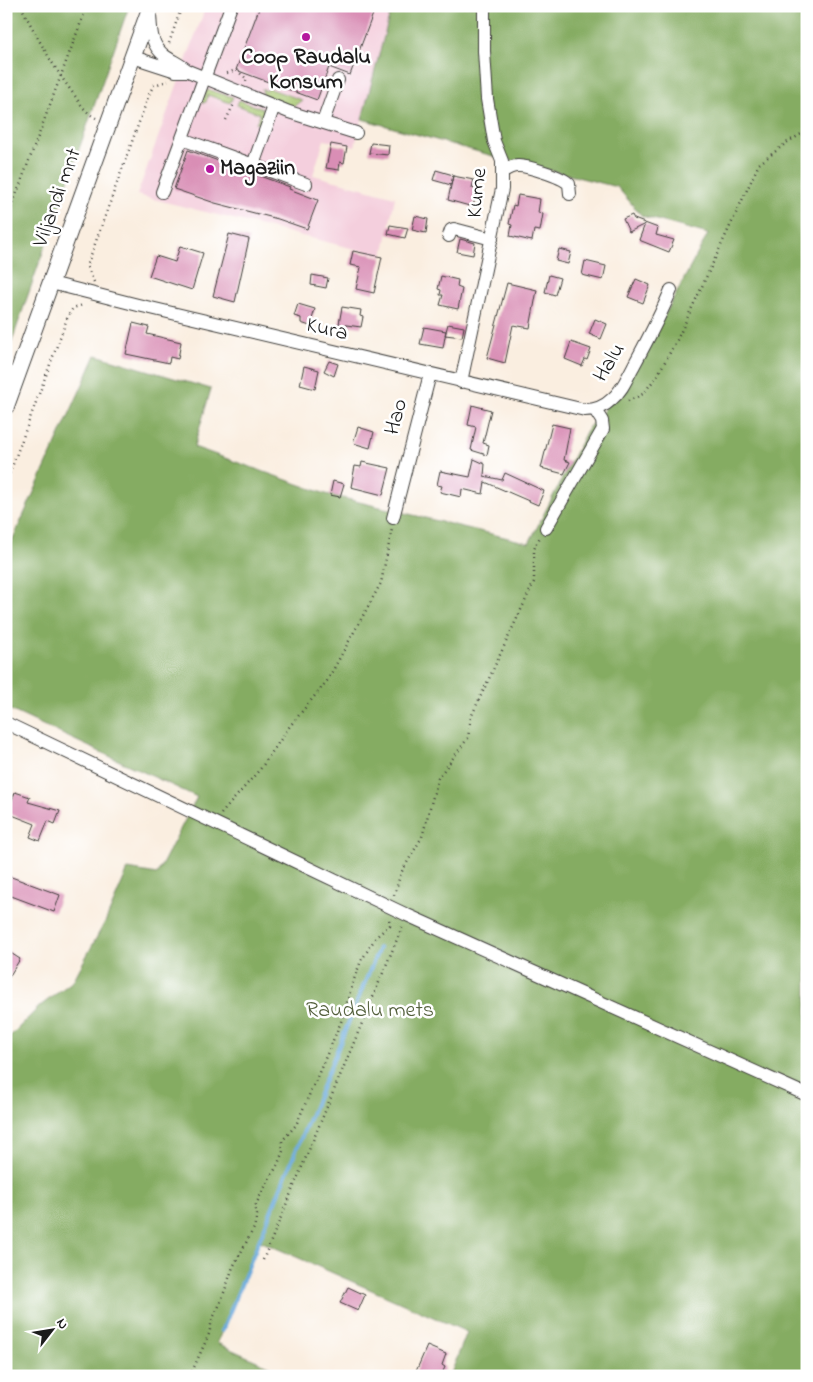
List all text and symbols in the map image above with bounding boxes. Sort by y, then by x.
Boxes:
marker: Coop Raudalu Konsum [300,31,312,43]
place label: Coop Raudalu Konsum [241,42,371,99]
street label: Viljandi mnt [25,143,91,253]
place label: Magaziin [220,153,295,186]
marker: Magaziin [204,163,216,175]
street label: Kume [459,166,497,220]
street label: Kura [303,310,351,350]
street label: Halu [586,337,634,389]
street label: Hao [377,395,417,439]
park label: Raudalu mets [306,995,434,1027]
north arrow [28,1304,78,1354]
text: N [50,1315,73,1334]

